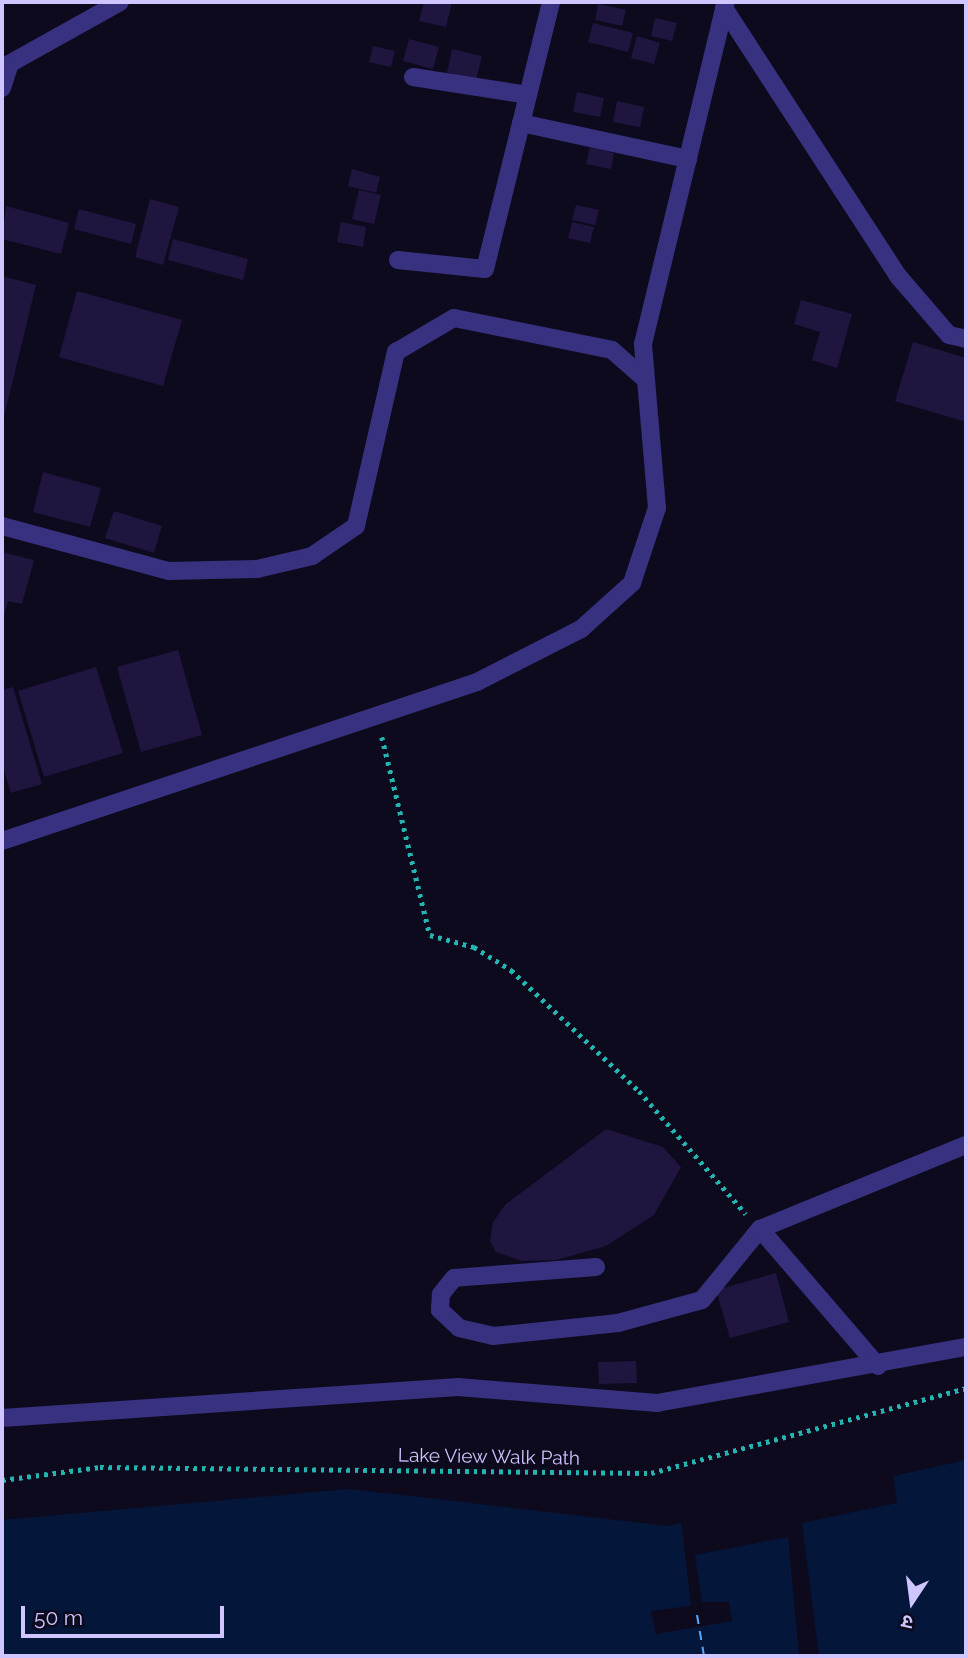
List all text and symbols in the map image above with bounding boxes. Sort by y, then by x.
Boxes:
street label: Lake View Walk Path [397,1444,581,1470]
north arrow [877,1567,947,1637]
scale bar [24,1592,228,1636]
text: 50 m [34,1605,83,1630]
text: उ [899,1610,915,1634]

